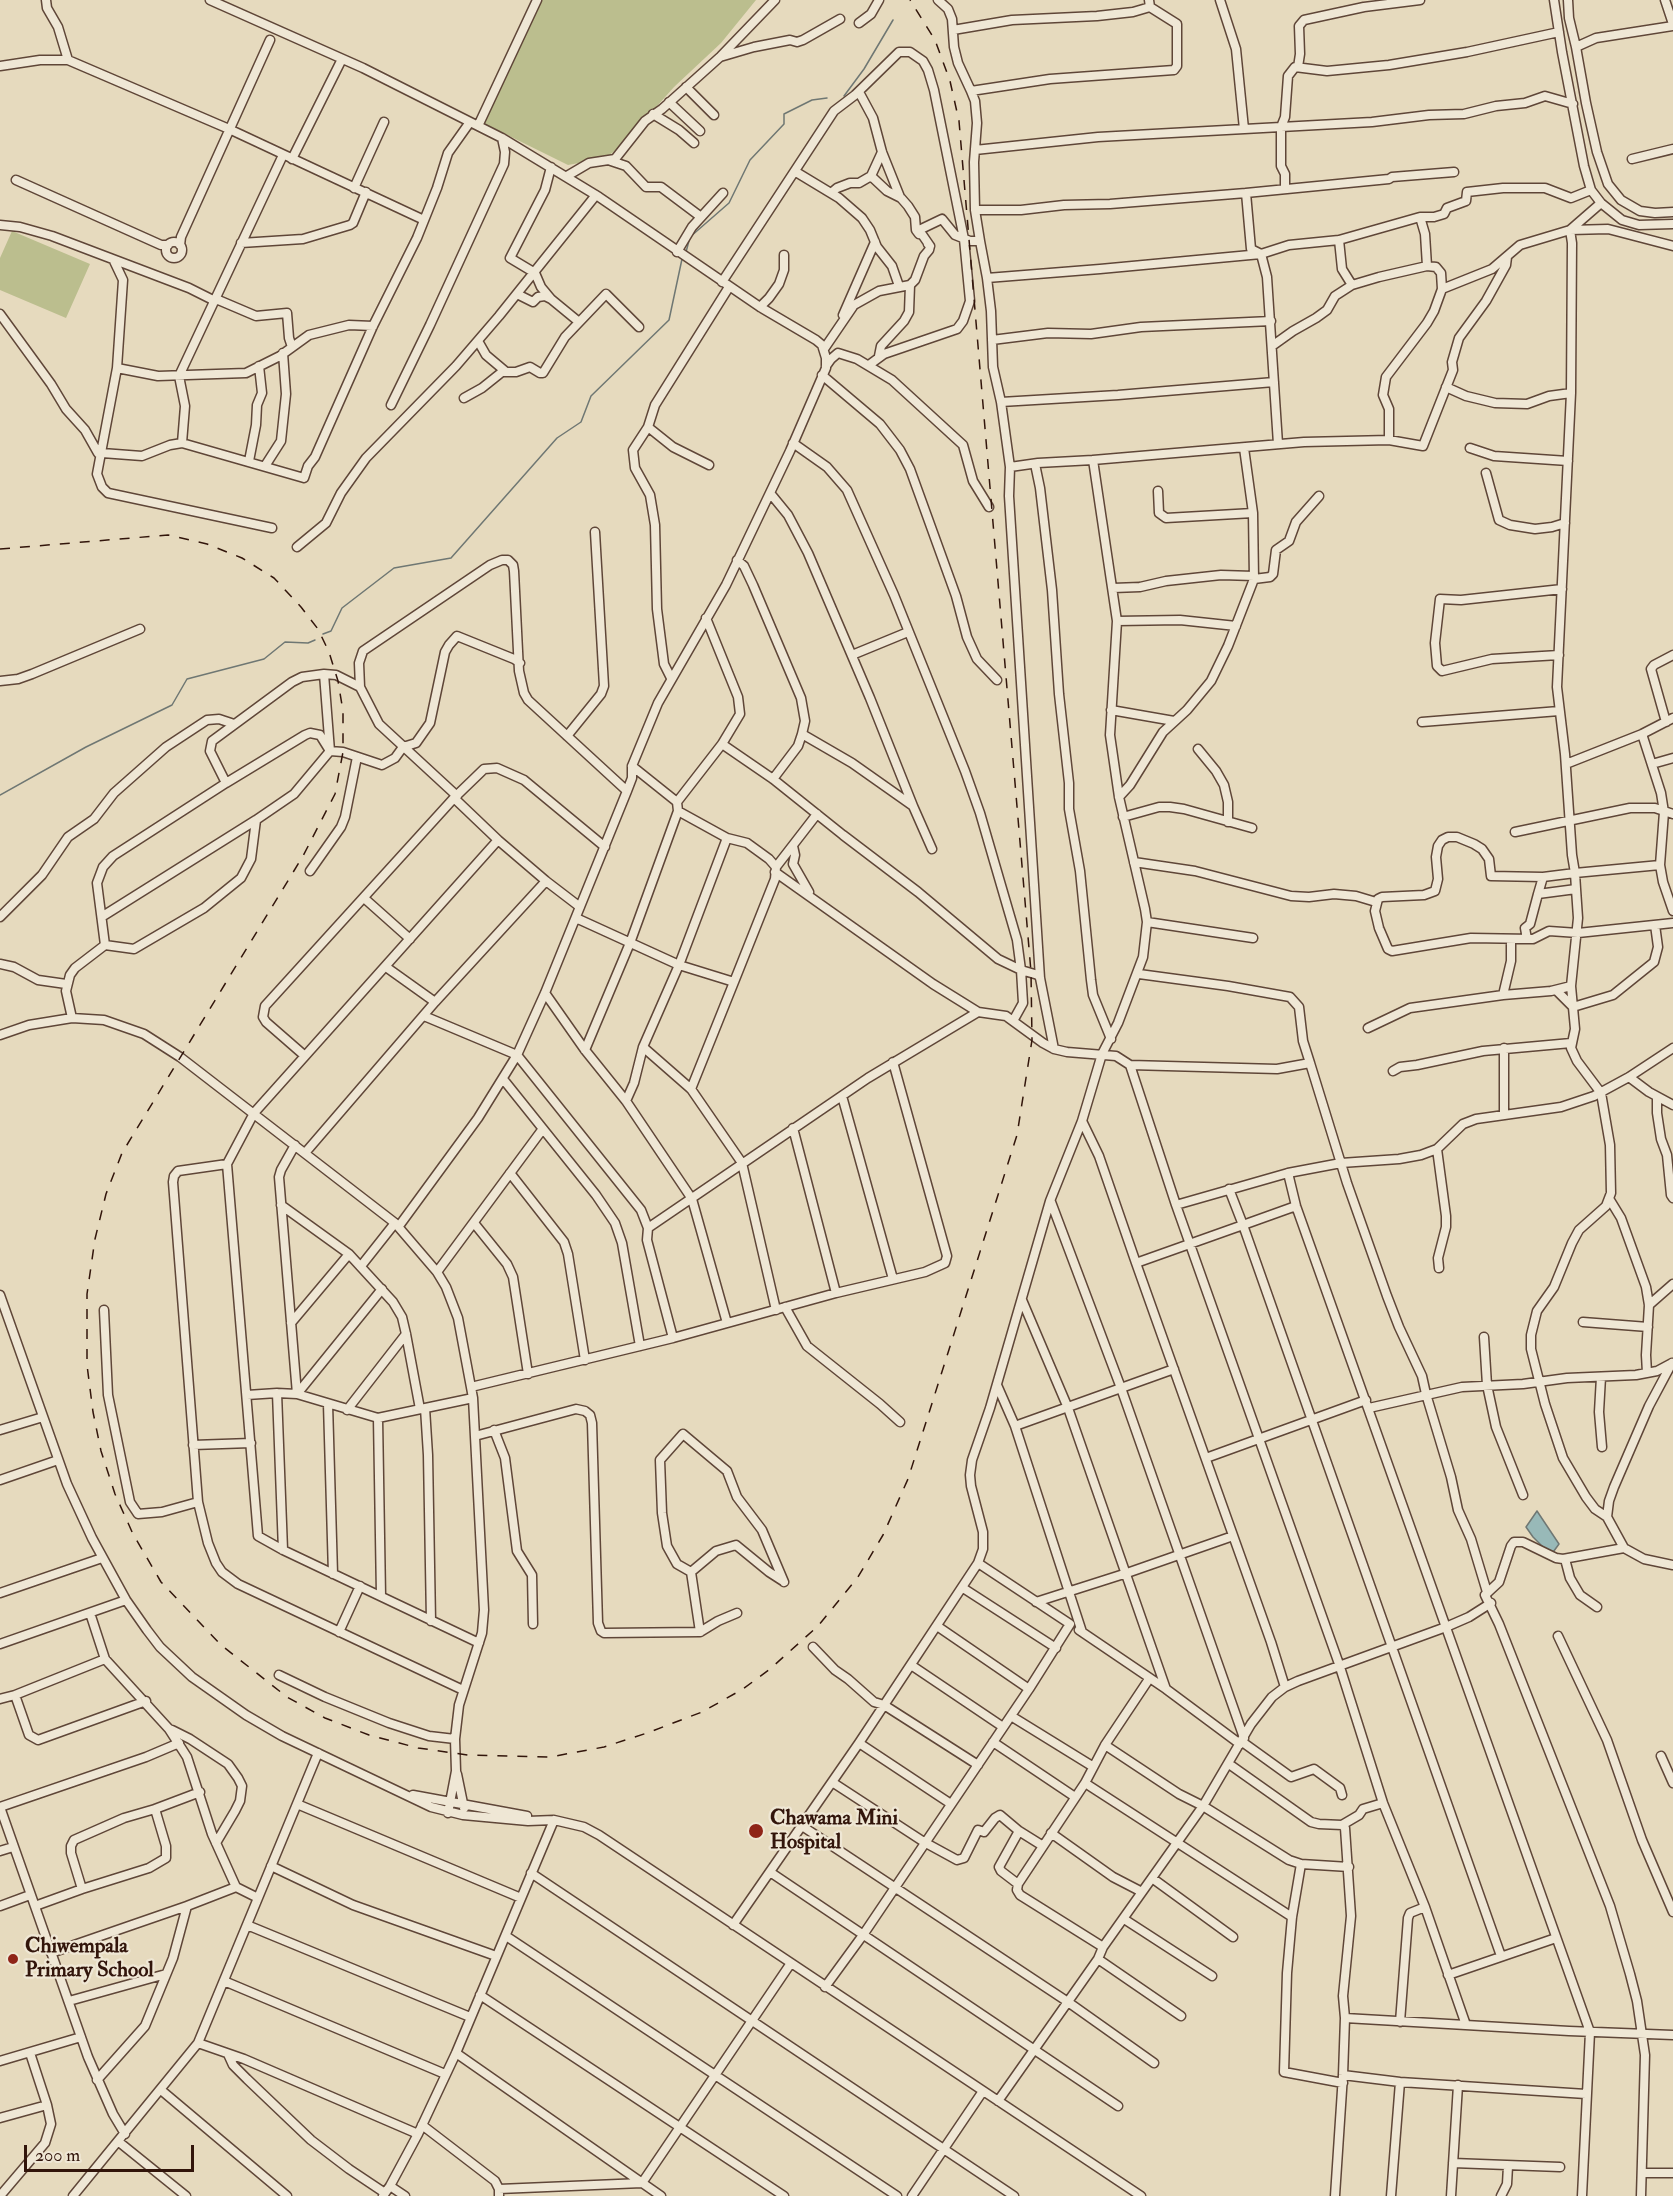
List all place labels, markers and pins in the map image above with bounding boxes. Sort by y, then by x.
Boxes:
place label: Chawama Mini Hospital [770,1806,898,1856]
marker: Chawama Mini Hospital [747,1822,765,1840]
place label: Chiwempala Primary School [25,1934,154,1984]
marker: Chiwempala Primary School [6,1952,20,1966]

